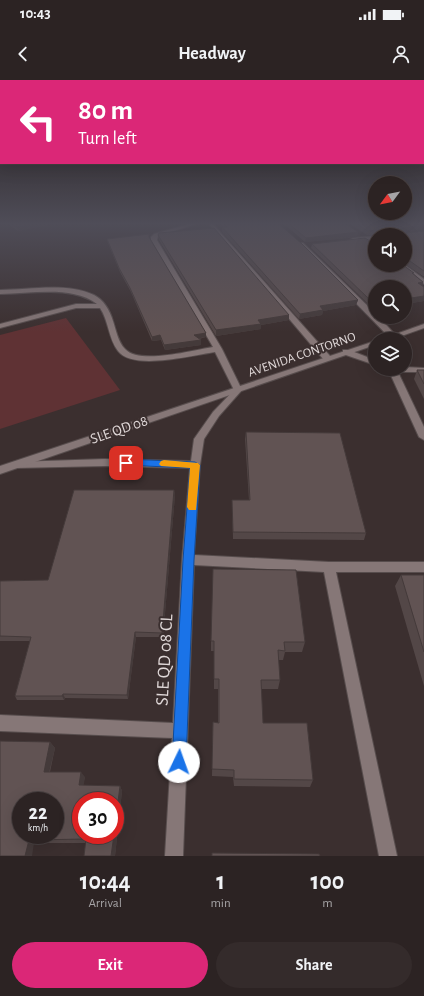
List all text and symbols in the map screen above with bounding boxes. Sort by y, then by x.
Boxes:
text: 10:43 [20,6,51,21]
icon: back [12,43,34,65]
icon: person [390,43,412,65]
text: Headway [178,45,246,63]
icon: left [12,96,64,148]
text: 80 m [78,97,133,125]
text: Turn left [78,130,137,148]
north arrow [368,176,412,220]
map controls [368,176,412,376]
button: sound [368,228,412,272]
button: search [368,280,412,324]
street label: AVENIDA CONTORNO [246,330,358,380]
button: layers [368,332,412,376]
street label: SLE QD 08 [88,413,150,447]
pin [109,446,143,480]
icon: arrive [115,452,137,474]
street label: SLE QD 08 CL [154,613,176,706]
position arrow [158,741,200,783]
speed limit sign: 30 [72,792,124,844]
text: 22 [29,803,47,823]
text: km/h [28,823,48,833]
text: 10:44 [80,870,131,894]
text: 1 [216,870,225,894]
text: 100 [311,870,344,894]
text: Arrival [88,897,122,910]
text: min [210,897,231,910]
text: m [322,897,333,910]
button: Exit [12,942,208,988]
button: Share [216,942,412,988]

